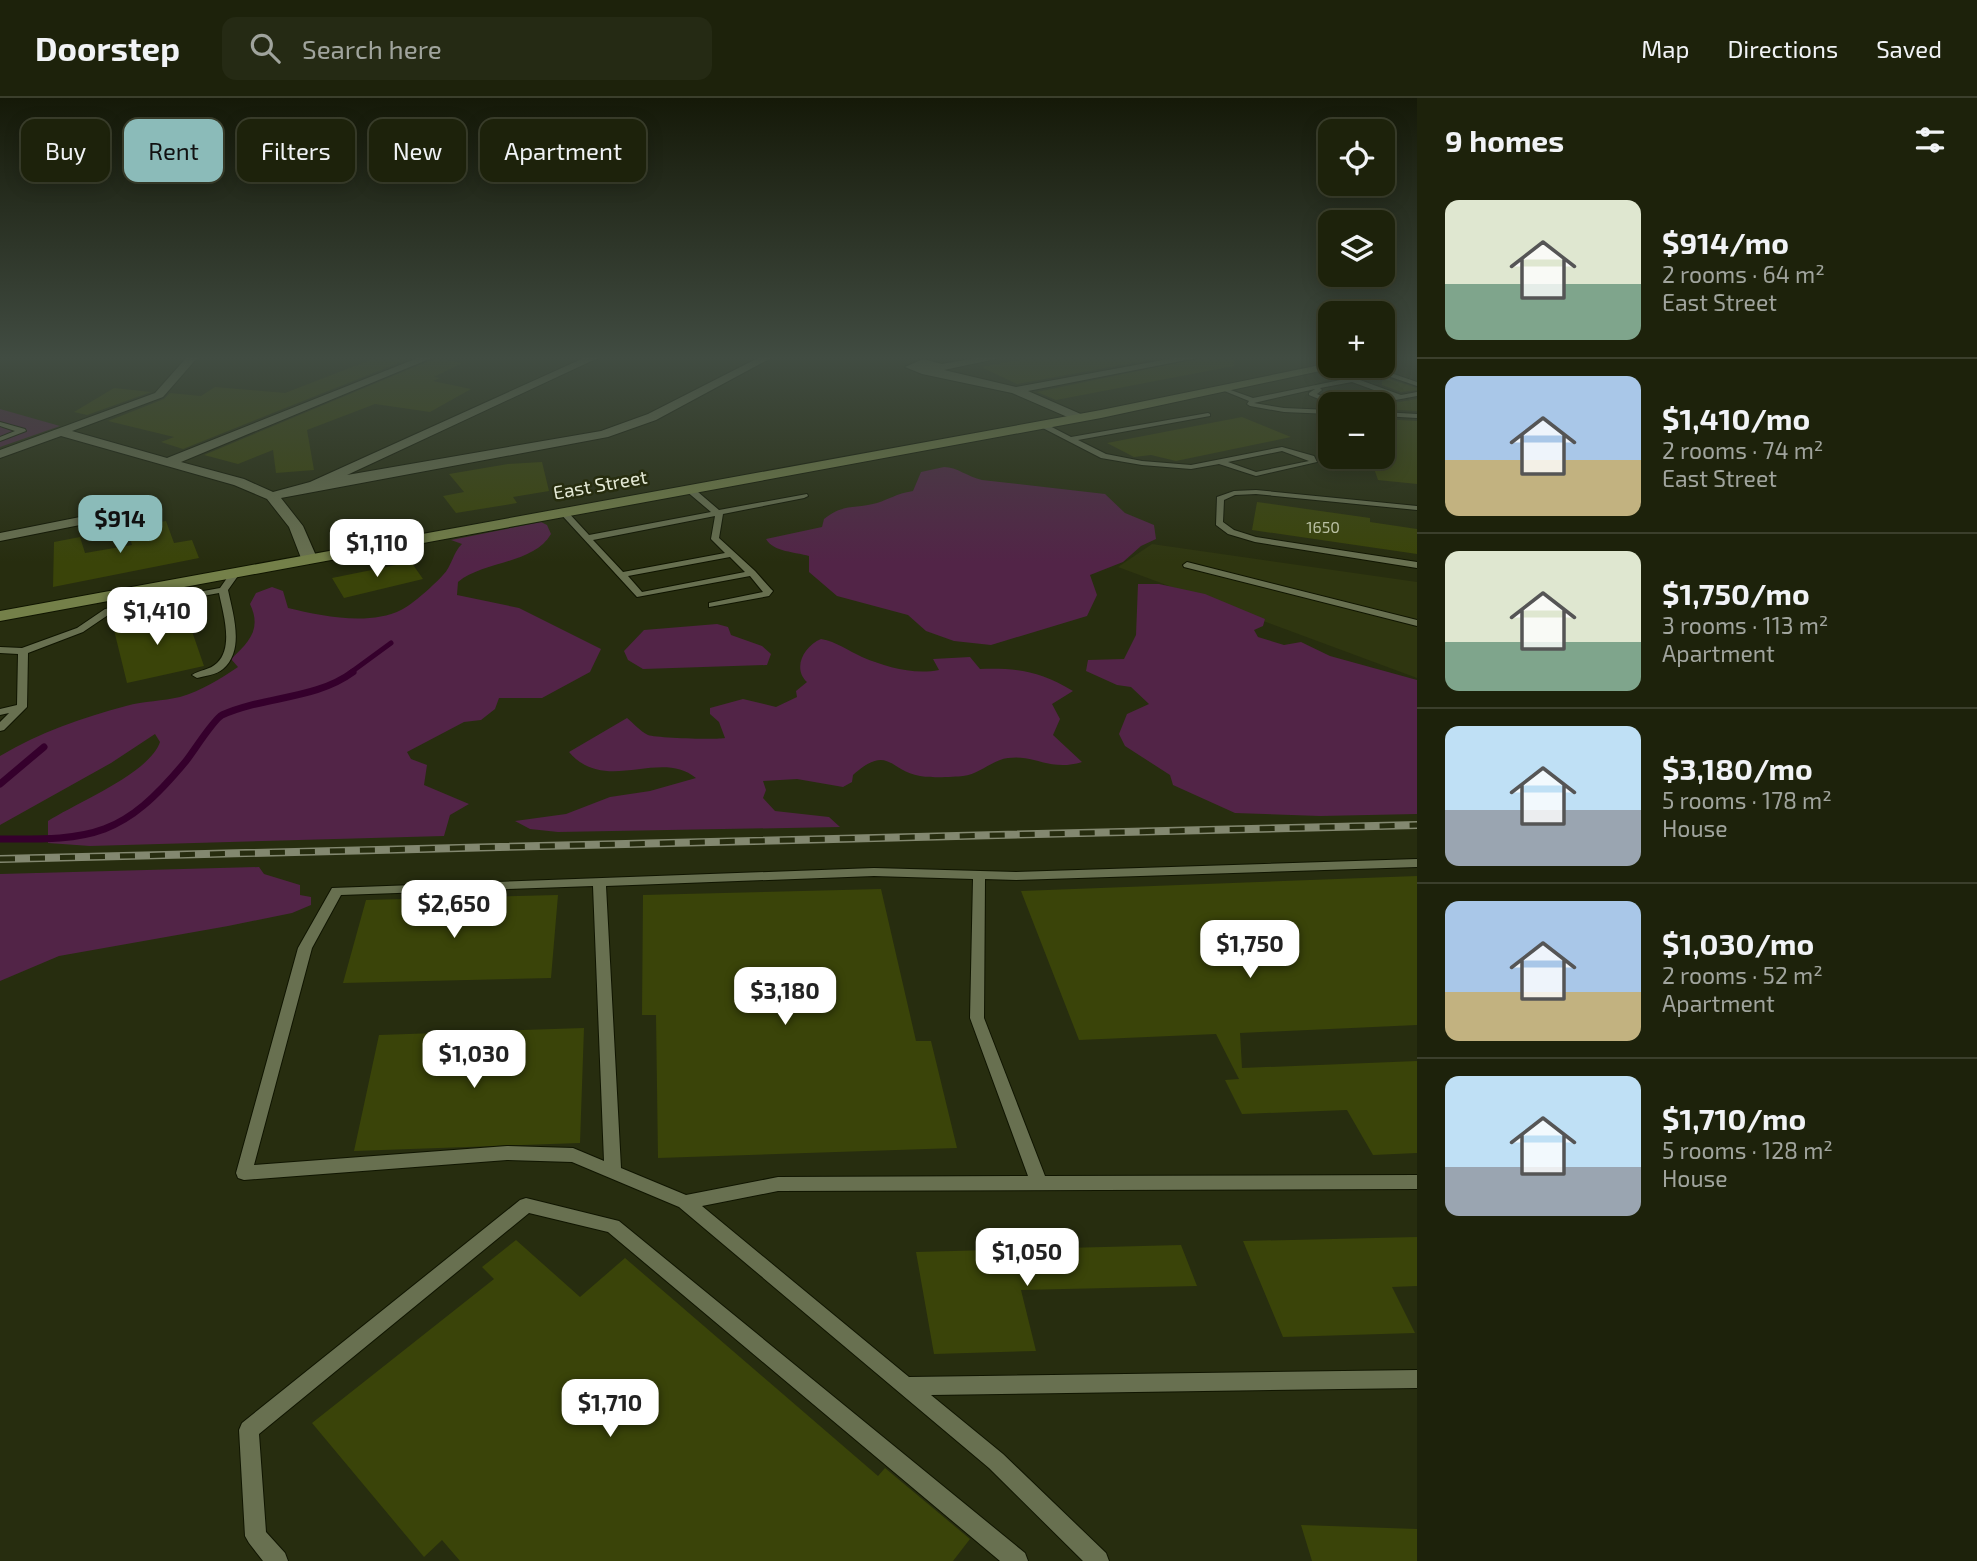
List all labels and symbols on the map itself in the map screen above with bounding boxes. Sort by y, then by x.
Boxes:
street label: East Street [551,464,649,504]
pin: $914 [79,496,161,555]
house number: 1650 [1306,517,1340,536]
pin: $1,110 [320,519,434,579]
pin: $1,410 [100,588,214,647]
pin: $2,650 [397,880,511,940]
pin: $1,750 [1193,920,1307,980]
pin: $3,180 [728,968,842,1027]
pin: $1,030 [417,1030,531,1090]
pin: $1,050 [970,1228,1084,1288]
pin: $1,710 [553,1380,667,1439]

